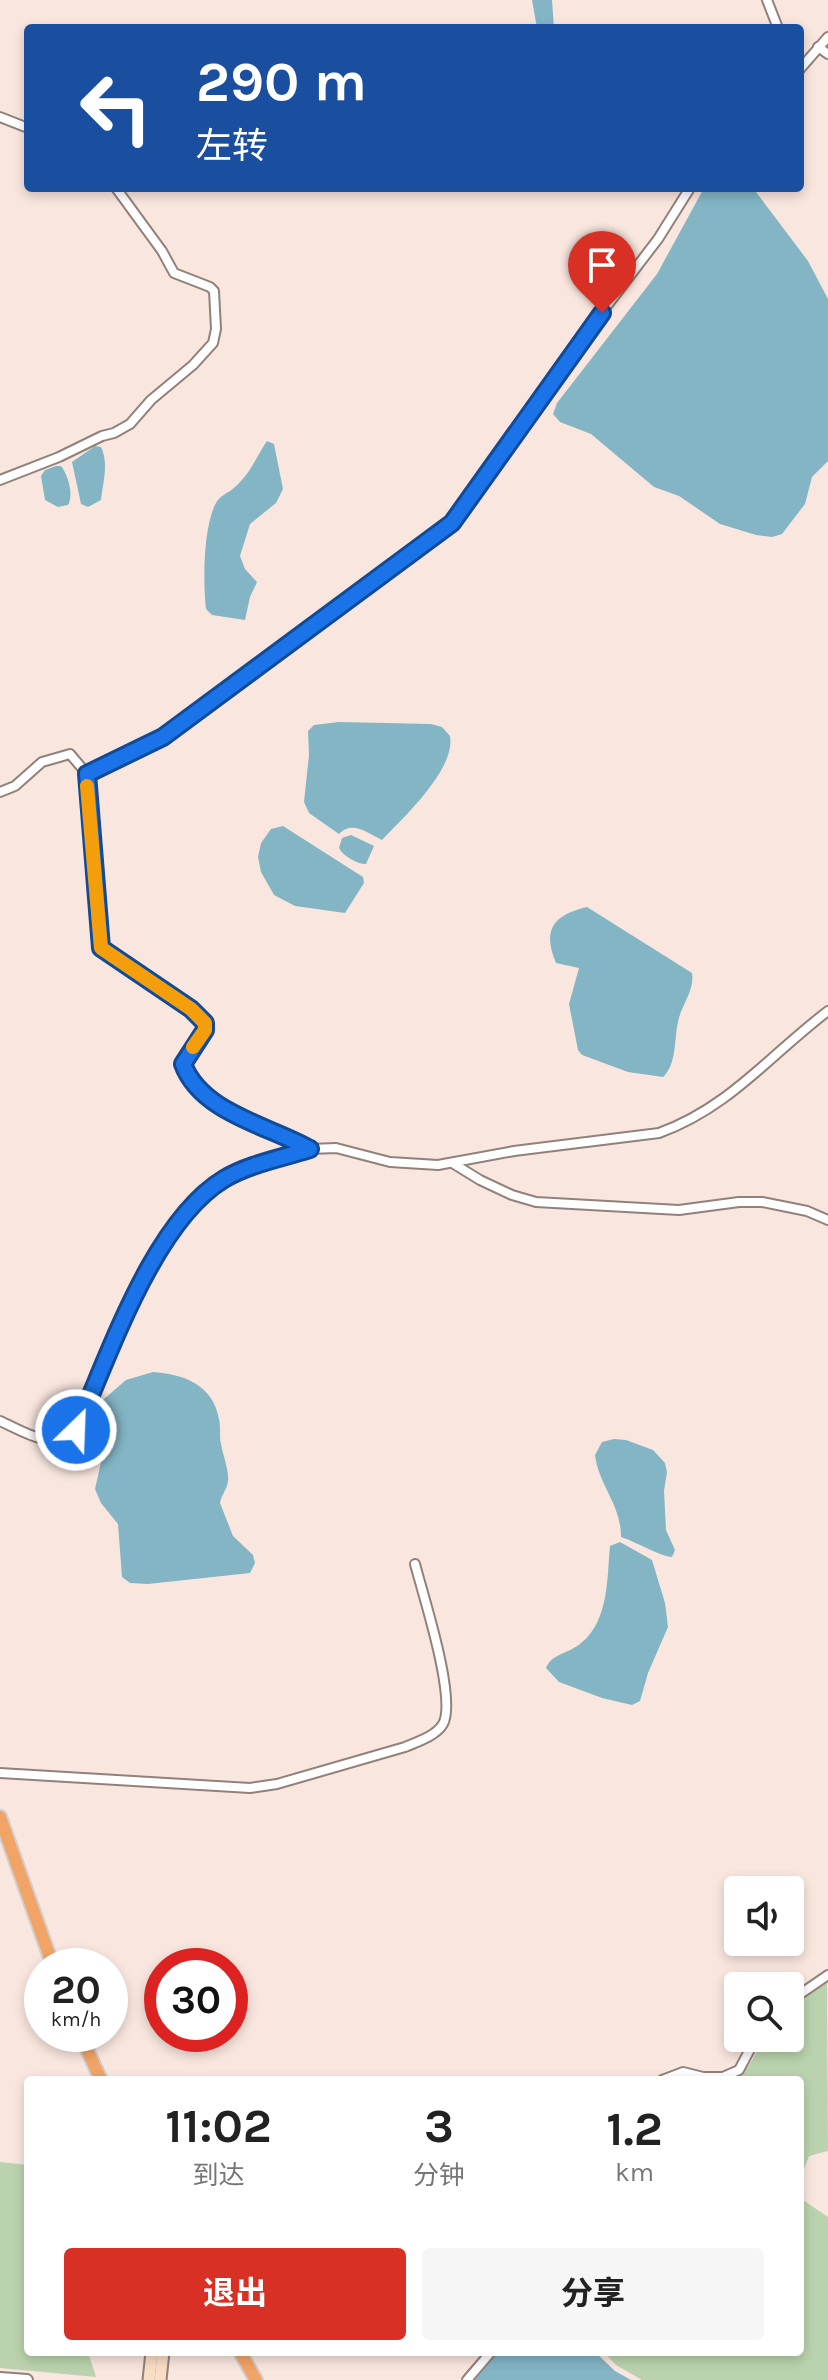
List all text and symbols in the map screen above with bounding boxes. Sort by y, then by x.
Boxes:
text: 290 m [196,49,367,114]
icon: left [64,56,168,160]
text: 左转 [196,125,268,167]
pin [568,231,636,313]
icon: arrive [580,243,624,287]
position arrow [34,1388,118,1472]
map controls [724,1876,804,2052]
button: sound [724,1876,804,1956]
speed limit sign: 30 [144,1948,248,2052]
text: 20 [51,1966,101,2013]
button: search [724,1972,804,2052]
text: km/h [51,2008,101,2031]
text: 11:02 [165,2098,272,2154]
text: 3 [424,2098,454,2154]
text: 1.2 [606,2101,663,2157]
text: km [615,2157,654,2188]
text: 到达 [193,2160,245,2191]
text: 分钟 [413,2160,465,2191]
button: 退出 [64,2248,406,2340]
button: 分享 [422,2248,764,2340]

